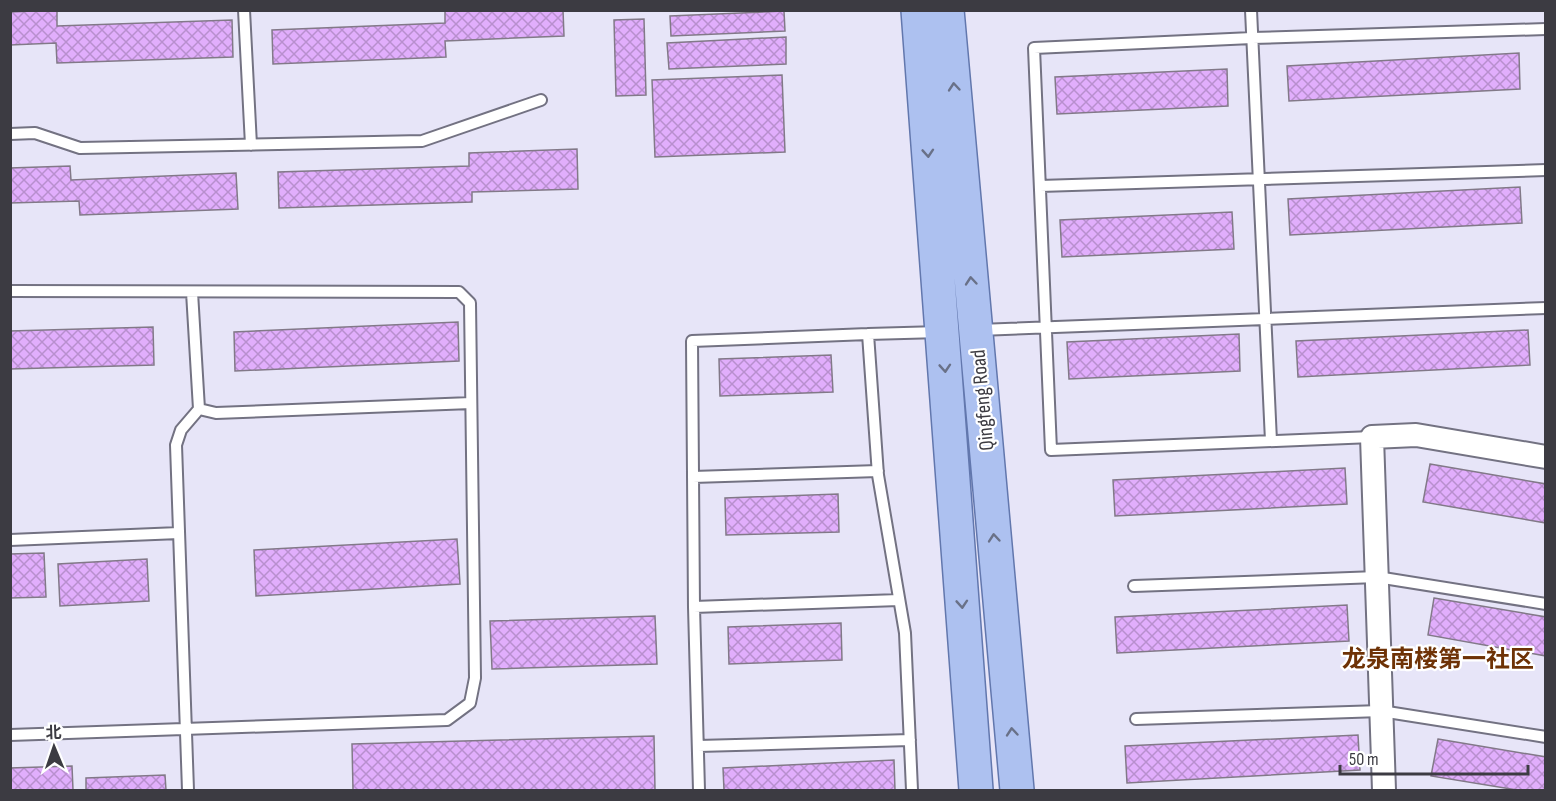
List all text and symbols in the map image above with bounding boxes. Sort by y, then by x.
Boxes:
one-way arrow [948,82,961,91]
one-way arrow [922,148,935,157]
one-way arrow [965,277,978,286]
street label: Qingfeng Road [966,348,999,452]
one-way arrow [938,364,951,373]
one-way arrow [988,533,1001,542]
one-way arrow [955,600,968,609]
district label: 龙泉南楼第一社区 [1342,645,1534,674]
north arrow [24,717,84,777]
text: 北 [45,724,62,743]
one-way arrow [1006,728,1019,737]
scale bar [1340,738,1528,776]
text: 50 m [1349,749,1379,770]

